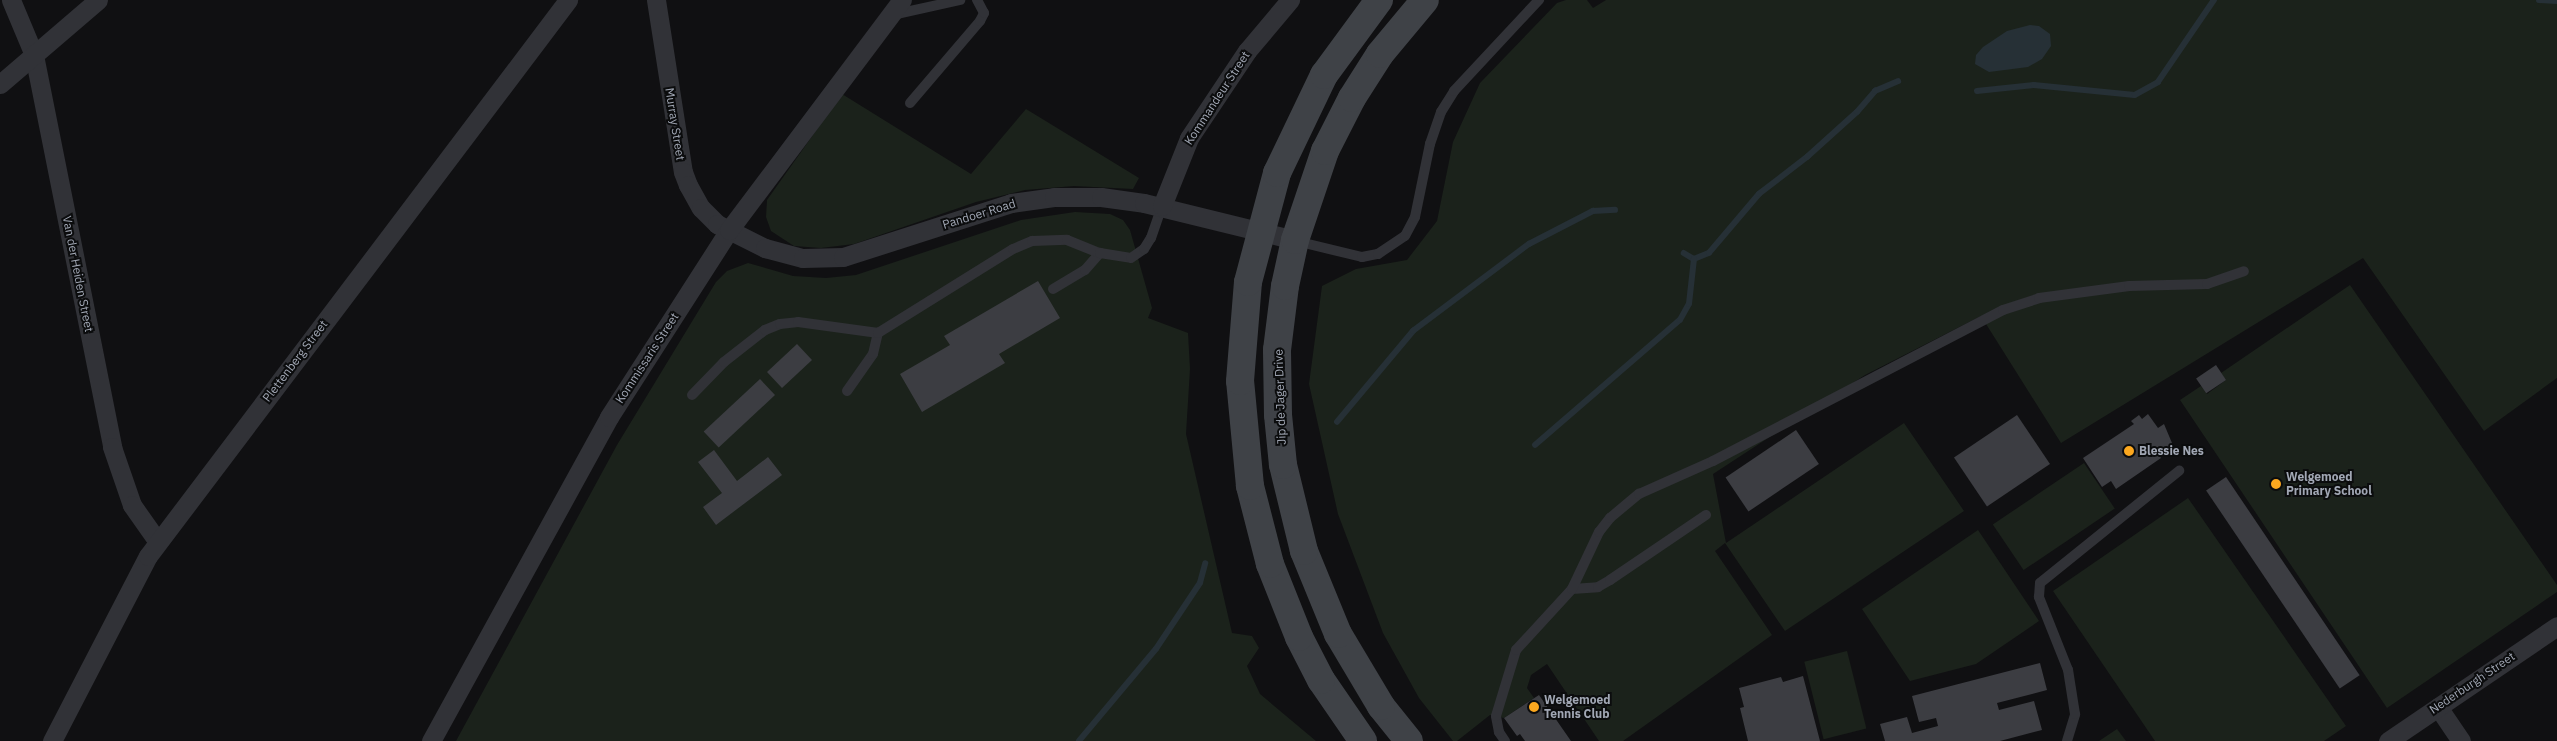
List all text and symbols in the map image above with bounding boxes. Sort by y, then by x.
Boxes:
street label: Kommandeur Street [1181,48,1253,148]
street label: Murray Street [662,87,688,161]
street label: Pandoer Road [941,196,1017,232]
street label: Van der Heiden Street [60,215,96,333]
street label: Kommissaris Street [612,310,682,406]
street label: Plettenberg Street [260,317,330,405]
street label: Jip de Jager Drive [1271,349,1289,445]
place label: Blessie Nes [2139,444,2204,458]
marker: Blessie Nes [2123,445,2135,457]
place label: Welgemoed Primary School [2286,470,2372,498]
marker: Welgemoed Primary School [2270,478,2282,490]
street label: Nederburgh Street [2427,649,2517,717]
place label: Welgemoed Tennis Club [1544,693,1611,721]
marker: Welgemoed Tennis Club [1528,701,1540,713]

